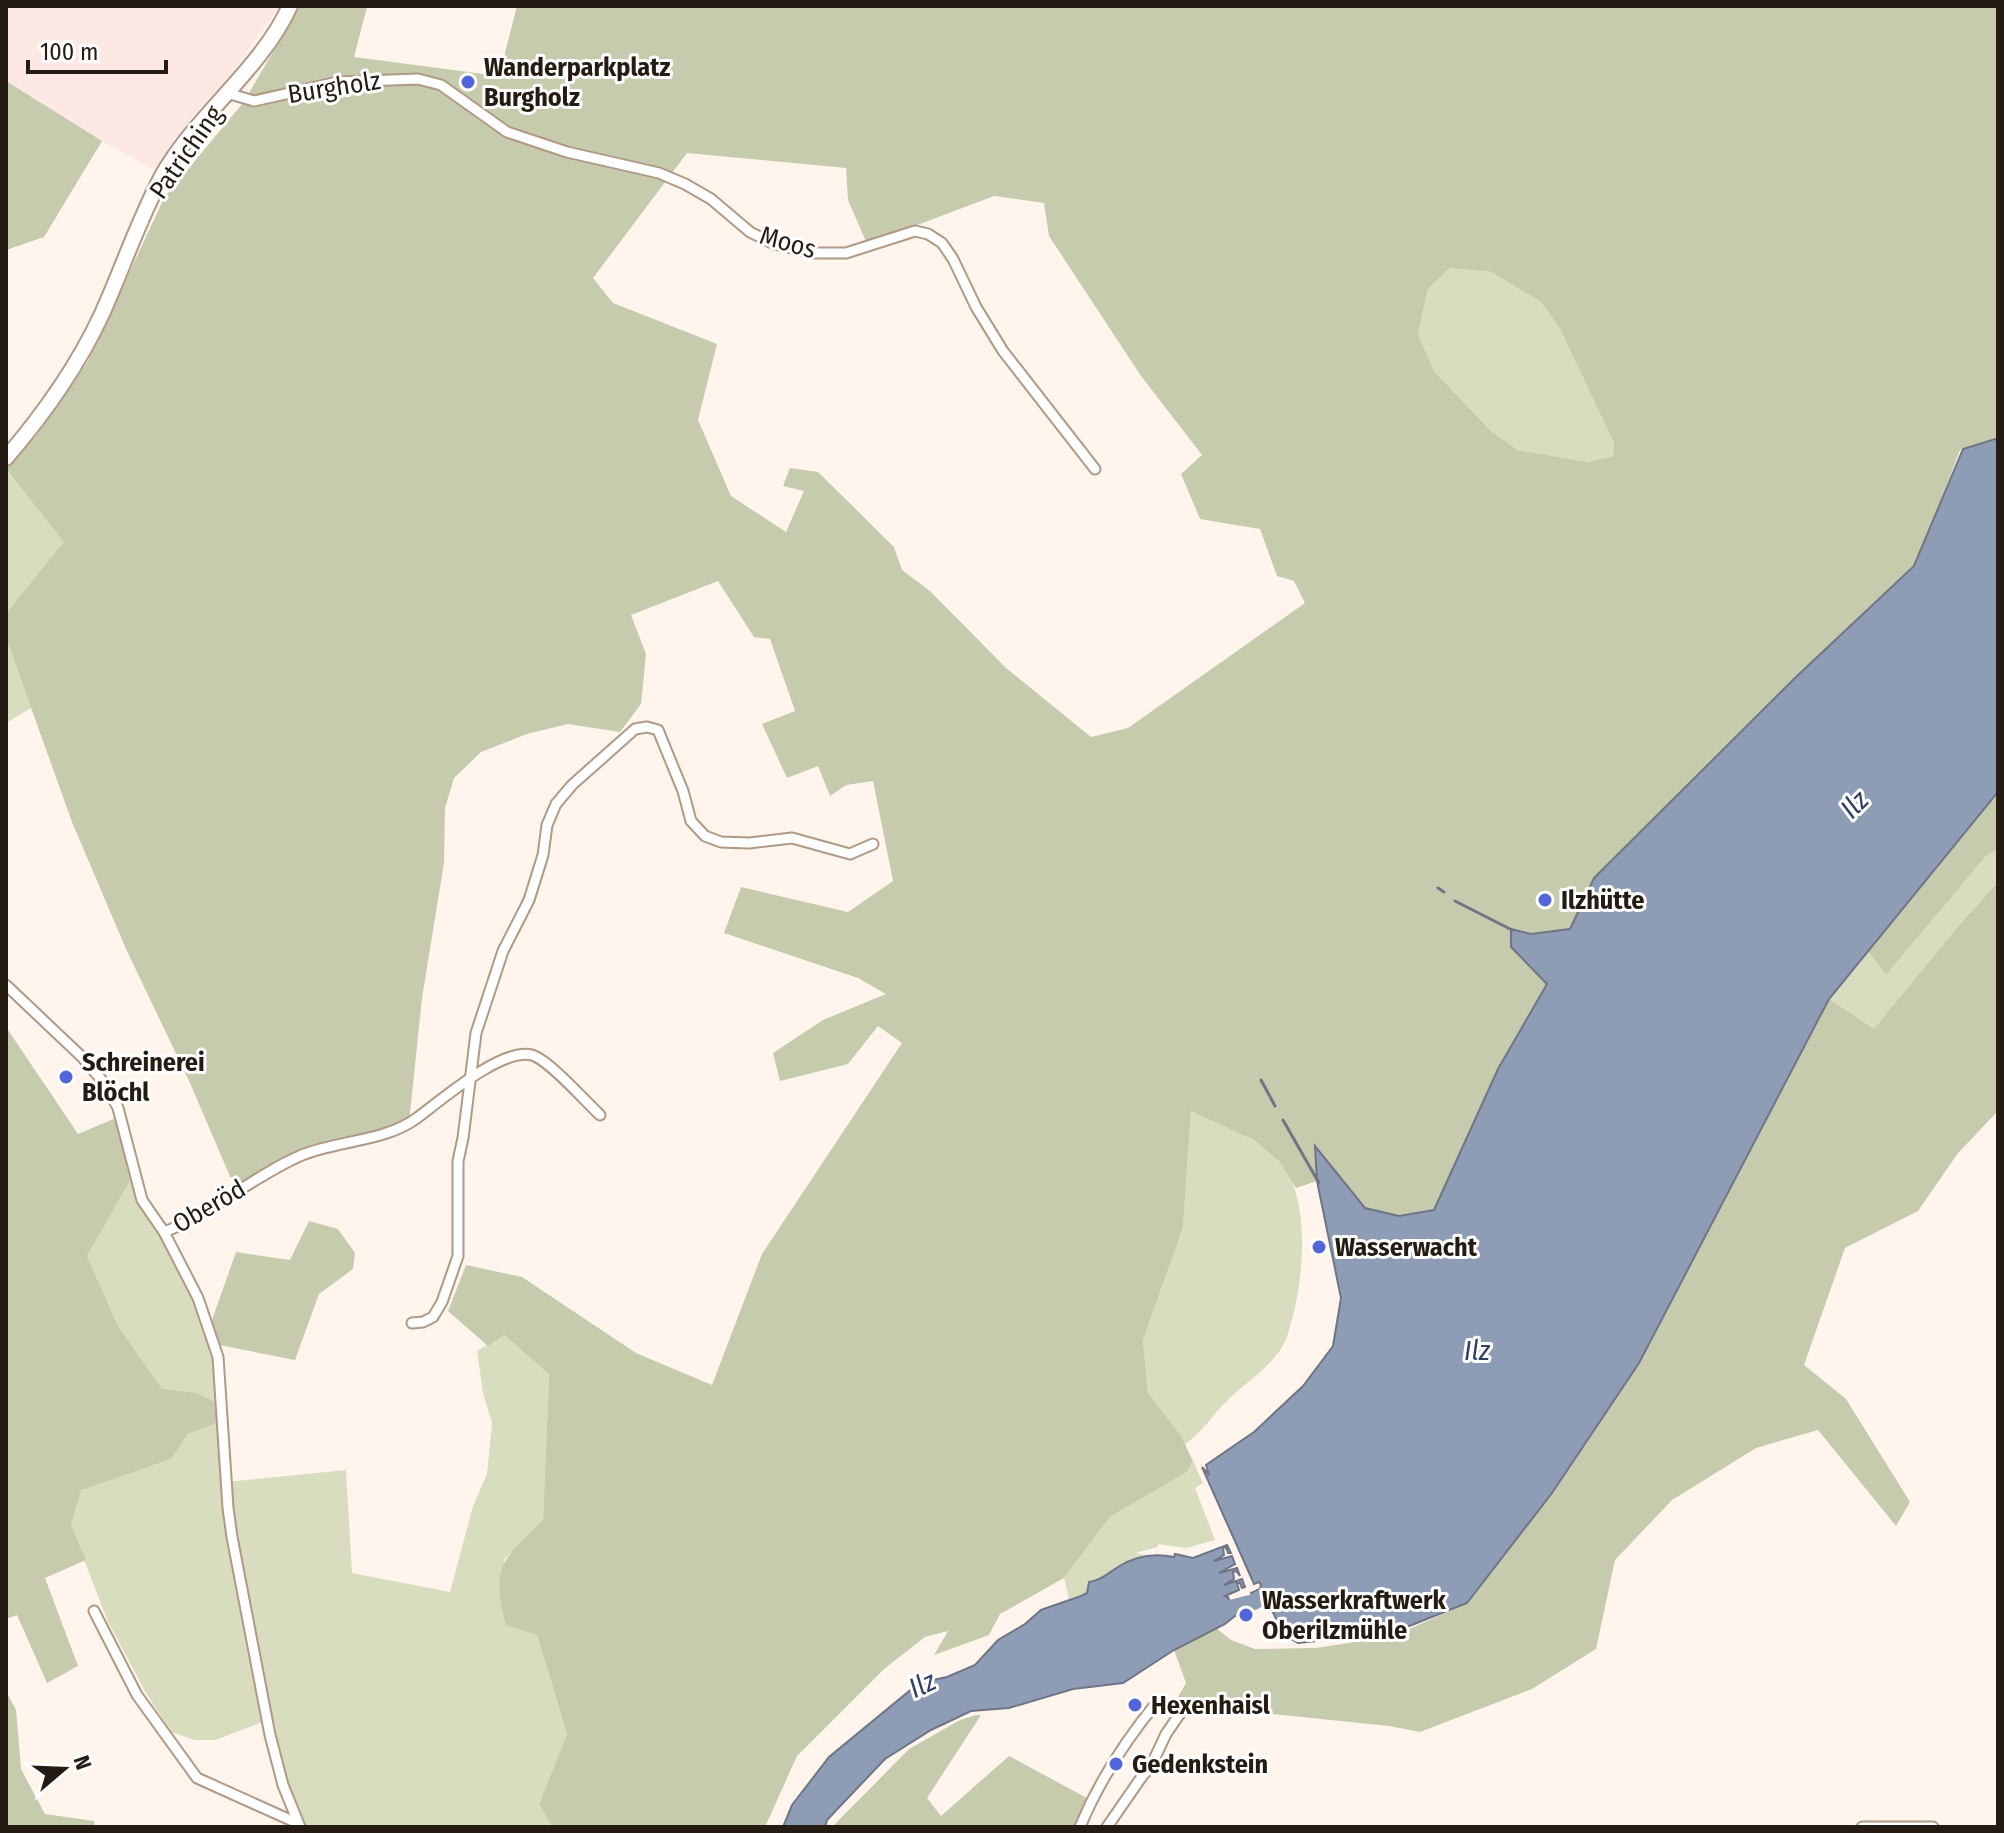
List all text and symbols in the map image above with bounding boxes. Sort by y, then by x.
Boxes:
scale bar [28,24,166,74]
text: 100 m [40,38,98,66]
place label: Wanderparkplatz Burgholz [484,52,670,113]
street label: Burgholz [285,65,383,110]
marker: Wanderparkplatz Burgholz [459,73,477,91]
street label: Patriching [143,99,230,205]
street label: Moos [756,220,820,265]
water label: Ilz [1834,783,1876,825]
place label: Ilzhütte [1561,885,1644,916]
marker: Ilzhütte [1536,891,1554,909]
place label: Schreinerei Blöchl [82,1047,205,1108]
marker: Schreinerei Blöchl [57,1068,75,1086]
street label: Oberöd [167,1173,251,1240]
place label: Wasserwacht [1335,1232,1478,1263]
marker: Wasserwacht [1310,1238,1328,1256]
water label: Ilz [1464,1334,1491,1367]
place label: Wasserkraftwerk Oberilzmühle [1262,1585,1447,1646]
marker: Wasserkraftwerk Oberilzmühle [1237,1606,1255,1624]
water label: Ilz [903,1664,942,1705]
place label: Hexenhaisl [1151,1690,1271,1721]
marker: Hexenhaisl [1126,1696,1144,1714]
north arrow [24,1729,104,1809]
place label: Gedenkstein [1132,1749,1268,1780]
text: N [68,1752,97,1773]
marker: Gedenkstein [1107,1755,1125,1773]

